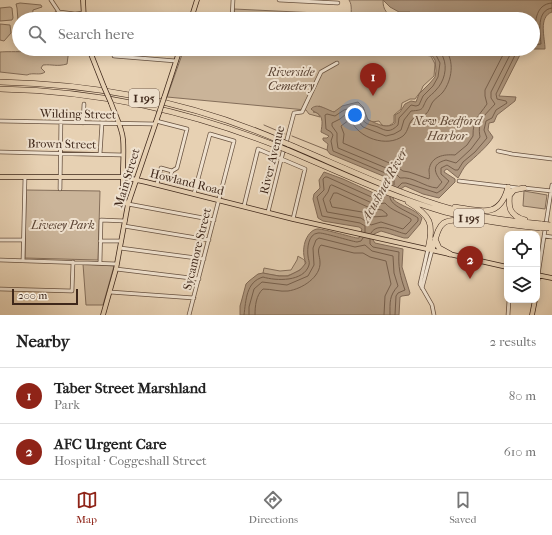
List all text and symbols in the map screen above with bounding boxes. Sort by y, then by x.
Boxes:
search box [12,12,540,56]
icon: search [26,23,48,45]
text: Search here [58,25,134,43]
pin: 1 [360,63,386,96]
park label: Riverside Cemetery [267,65,315,93]
road number: I 195 [129,89,159,107]
your location [345,105,365,125]
street label: Wilding Street [39,106,117,122]
water label: New Bedford Harbor [412,113,484,143]
street label: River Avenue [257,124,287,196]
street label: Brown Street [27,136,97,152]
water label: Acushnet River [357,144,411,226]
street label: Main Street [111,146,143,209]
street label: Howland Road [149,166,226,198]
street label: Sycamore Street [180,206,214,292]
road number: I 195 [454,209,484,227]
park label: Livesey Park [30,218,95,232]
map controls [504,231,540,303]
button: locate [504,231,540,267]
pin: 2 [457,246,483,279]
button: layers [504,267,540,303]
scale bar [12,287,78,306]
text: 200 m [18,289,47,302]
text: Nearby [16,331,70,351]
text: 2 results [490,334,536,349]
text: Taber Street Marshland [54,379,206,397]
text: 1 [27,388,31,403]
text: 80 m [509,388,536,403]
text: Park [54,397,80,412]
text: AFC Urgent Care [54,435,166,453]
text: 2 [26,444,32,459]
text: 610 m [504,444,536,459]
text: Hospital · Coggeshall Street [54,453,207,468]
tab: Map [76,489,98,526]
tab: Directions [249,489,298,526]
tab: Saved [449,489,476,526]

